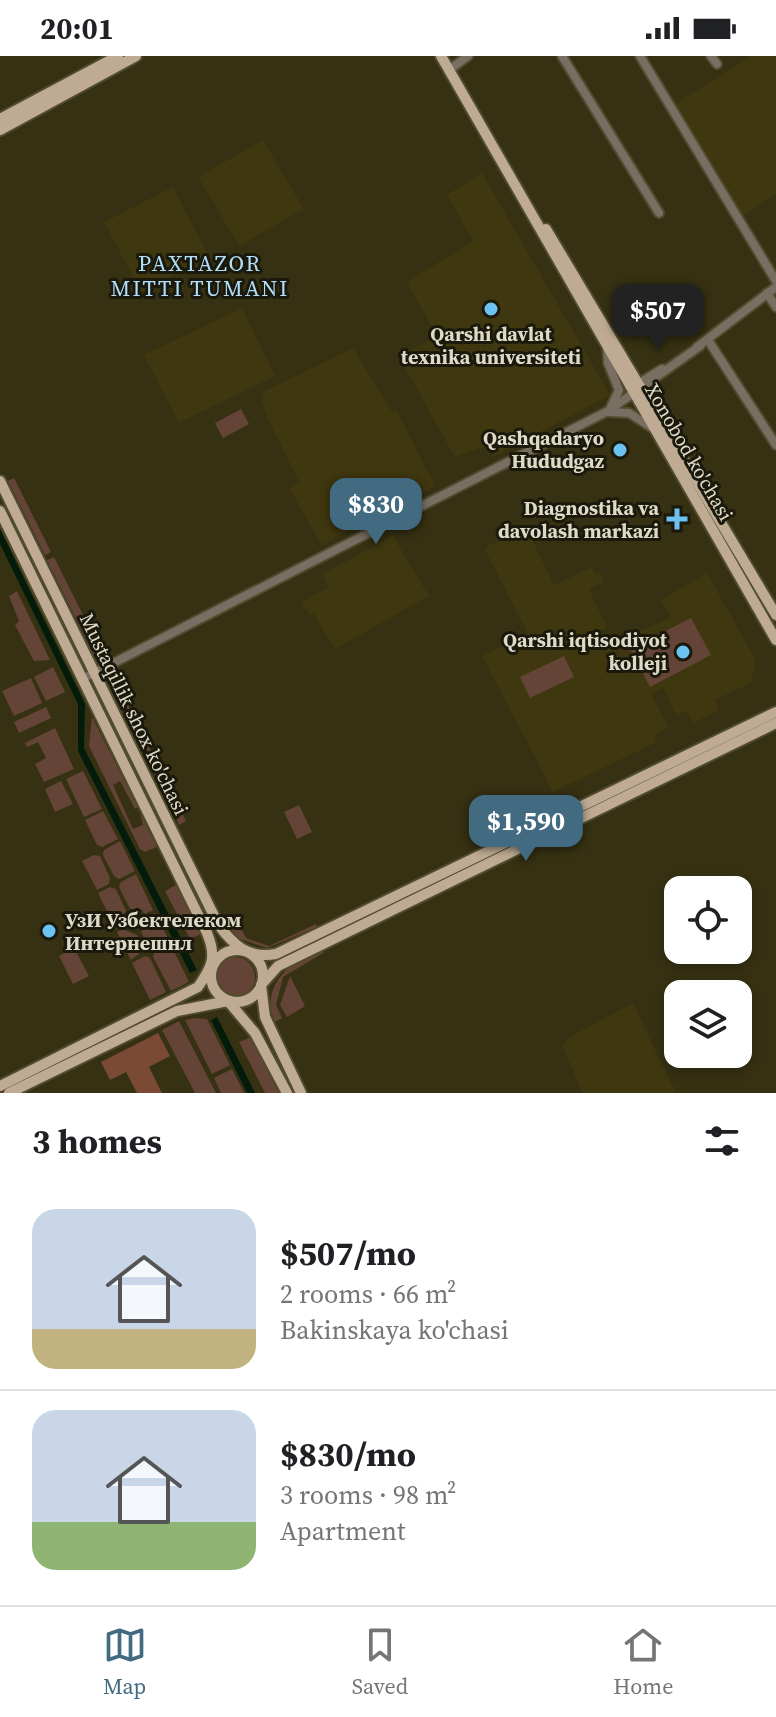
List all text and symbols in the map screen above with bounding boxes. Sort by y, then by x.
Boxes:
text: 20:01 [40,8,114,49]
district label: PAXTAZOR MITTI TUMANI [111,248,289,303]
pin: $507 [611,284,705,352]
text: $507 [630,292,686,328]
marker: Qarshi davlat texnika universiteti [482,300,500,318]
place label: Qarshi davlat texnika universiteti [401,320,581,371]
street label: Xonobod ko'chasi [638,378,740,526]
place label: Qashqadaryo Hududgaz [483,424,604,475]
marker: Qashqadaryo Hududgaz [611,441,629,459]
pin: $830 [329,478,423,546]
text: $830 [348,486,404,522]
place label: Diagnostika va davolash markazi [498,494,659,545]
marker: Diagnostika va davolash markazi [666,508,688,530]
street label: Mustaqillik shox ko'chasi [73,608,195,820]
place label: Qarshi iqtisodiyot kolleji [503,626,668,677]
marker: Qarshi iqtisodiyot kolleji [674,643,692,661]
pin: $1,590 [461,795,591,863]
text: $1,590 [487,803,565,839]
map controls [664,876,752,1068]
button: locate [664,876,752,964]
place label: УзИ Узбектелеком Интернешнл [65,906,242,957]
marker: УзИ Узбектелеком Интернешнл [40,922,58,940]
button: layers [664,980,752,1068]
text: 3 homes [32,1118,162,1164]
icon: filters [700,1119,744,1163]
text: $507/mo [280,1230,416,1276]
icon: home [96,1241,192,1337]
text: 2 rooms · 66 m² [280,1276,456,1312]
text: Bakinskaya ko'chasi [280,1312,509,1348]
text: $830/mo [280,1431,416,1477]
icon: home [96,1442,192,1538]
text: 3 rooms · 98 m² [280,1477,456,1513]
text: Apartment [280,1513,405,1549]
tab: Map [103,1623,147,1701]
tab: Saved [352,1623,408,1701]
tab: Home [613,1623,673,1701]

